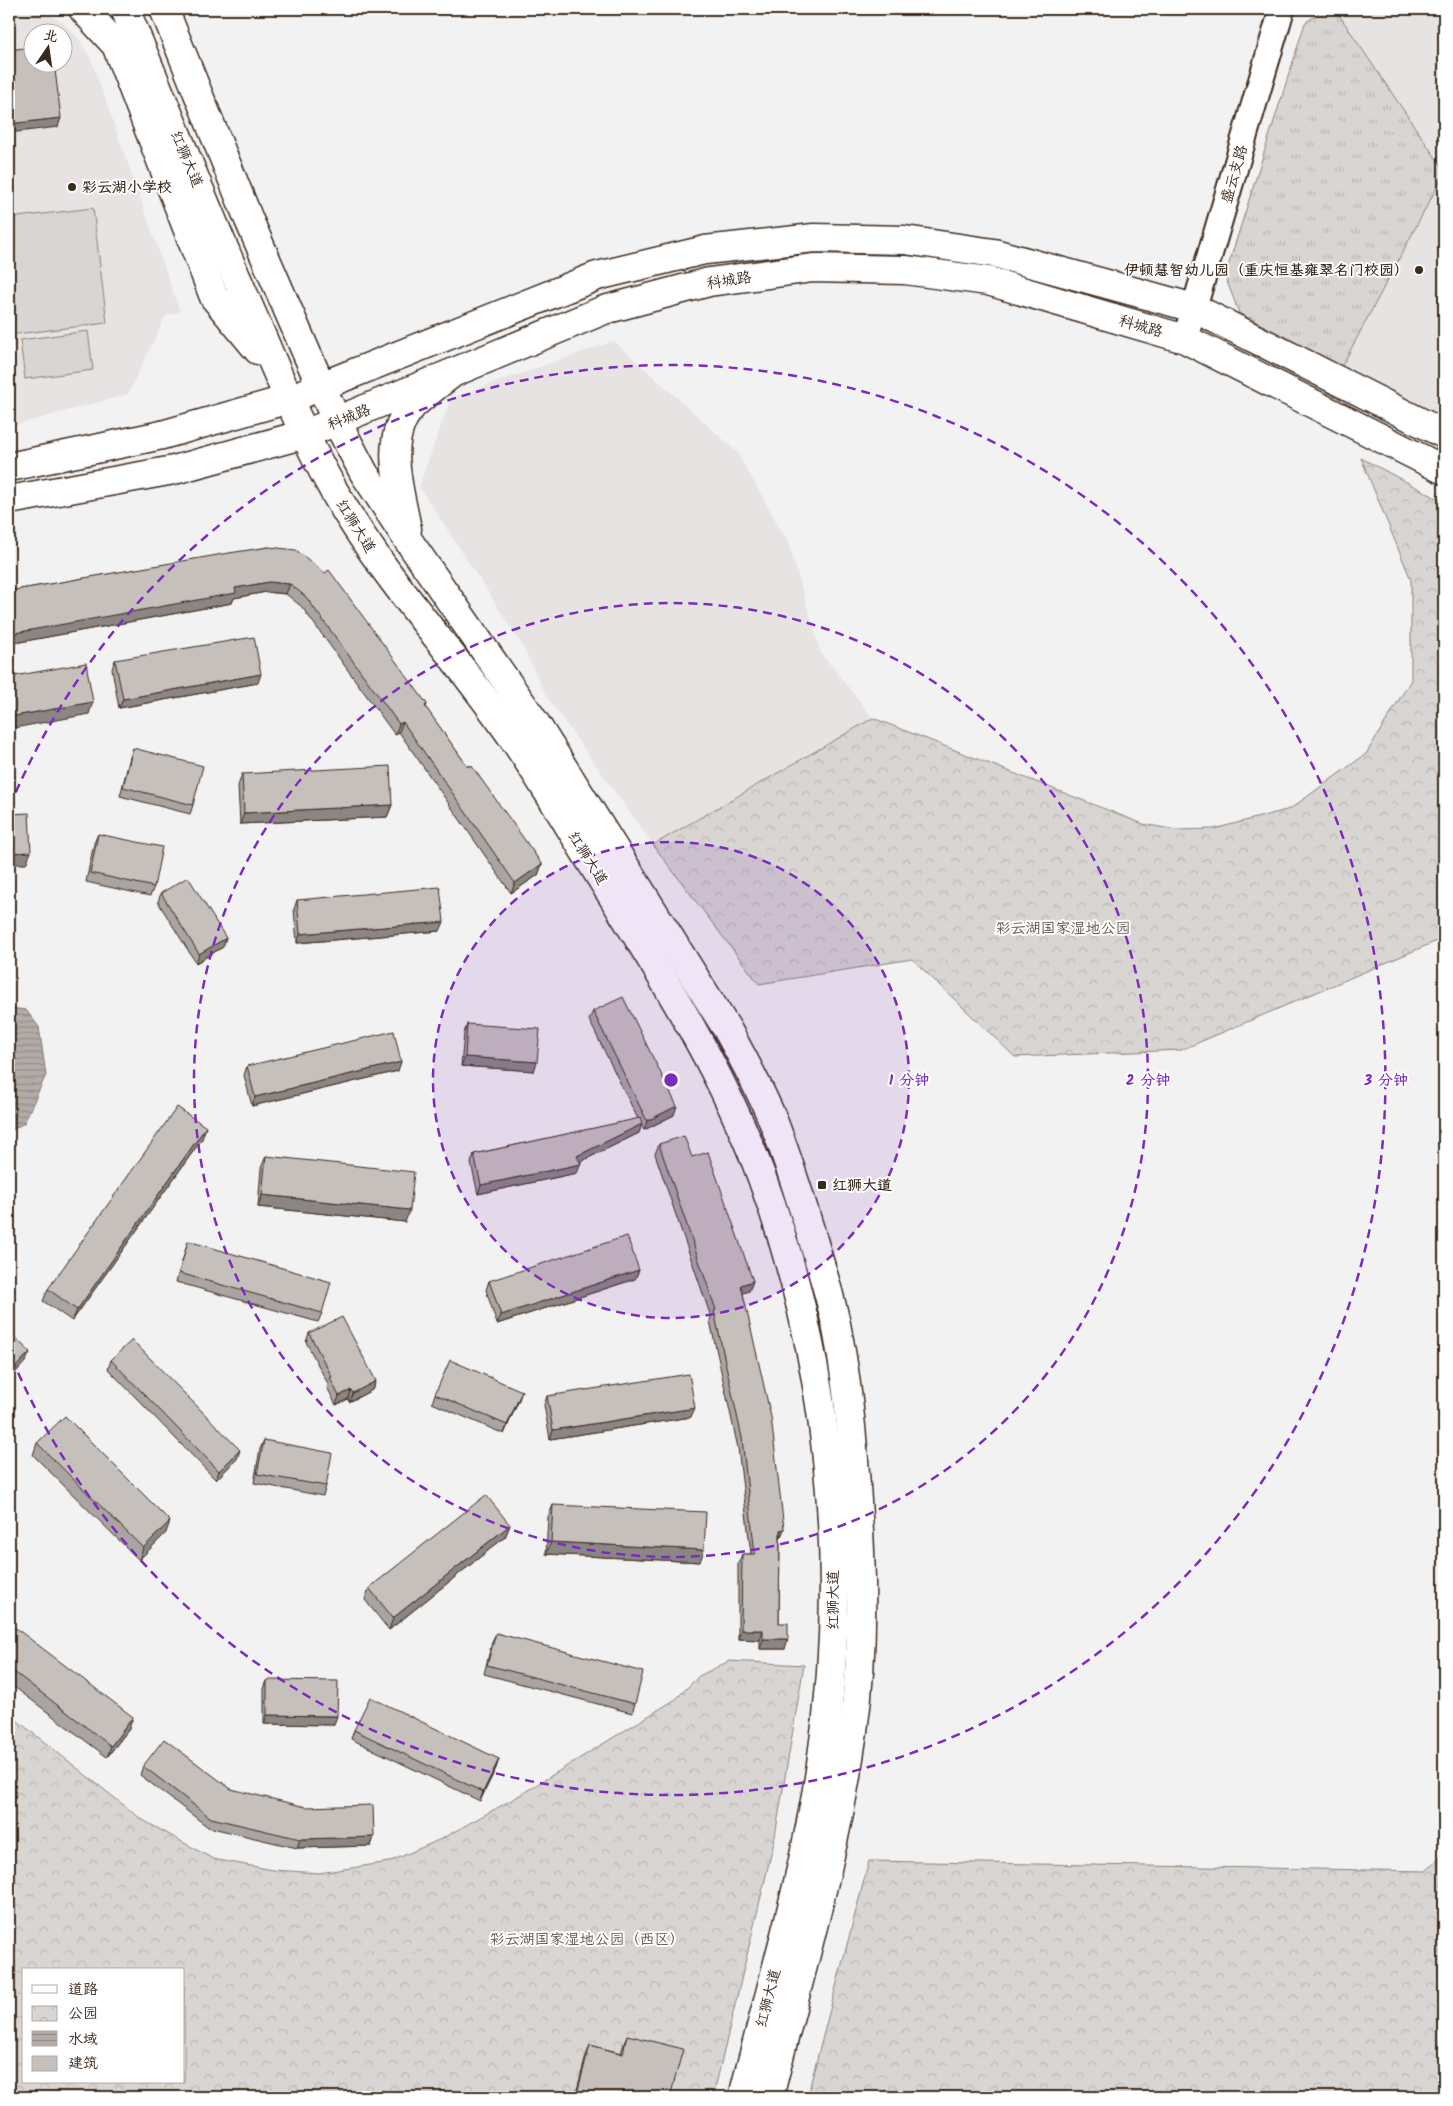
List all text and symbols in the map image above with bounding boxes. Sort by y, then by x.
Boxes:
north arrow [22,22,72,72]
text: 北 [41,24,60,49]
street label: 红狮大道 [163,127,209,192]
street label: 盛云支路 [1215,142,1255,206]
place label: 彩云湖小学校 [82,176,172,200]
marker: 彩云湖小学校 [66,181,78,193]
place label: 伊顿慧智幼儿园（重庆恒基雍翠名门校园） [1124,259,1409,283]
marker: 伊顿慧智幼儿园（重庆恒基雍翠名门校园） [1413,264,1425,276]
street label: 科城路 [705,266,753,296]
street label: 科城路 [1116,309,1166,345]
street label: 科城路 [324,398,375,437]
street label: 红狮大道 [329,495,381,558]
street label: 红狮大道 [561,827,613,890]
park label: 彩云湖国家湿地公园 [995,917,1131,941]
text: 1 分钟 [889,1069,929,1093]
text: 2 分钟 [1126,1069,1170,1093]
text: 3 分钟 [1363,1069,1408,1093]
centre of rings [662,1071,680,1089]
place label: 红狮大道 [832,1174,892,1198]
marker: 红狮大道 [816,1179,828,1191]
street label: 红狮大道 [822,1570,846,1630]
park label: 彩云湖国家湿地公园（西区） [489,1928,685,1952]
street label: 红狮大道 [750,1966,788,2030]
legend [22,1968,185,2084]
text: 道路 [68,1978,98,2002]
text: 公园 [68,2002,98,2026]
text: 水域 [68,2028,98,2052]
text: 建筑 [68,2052,98,2076]

